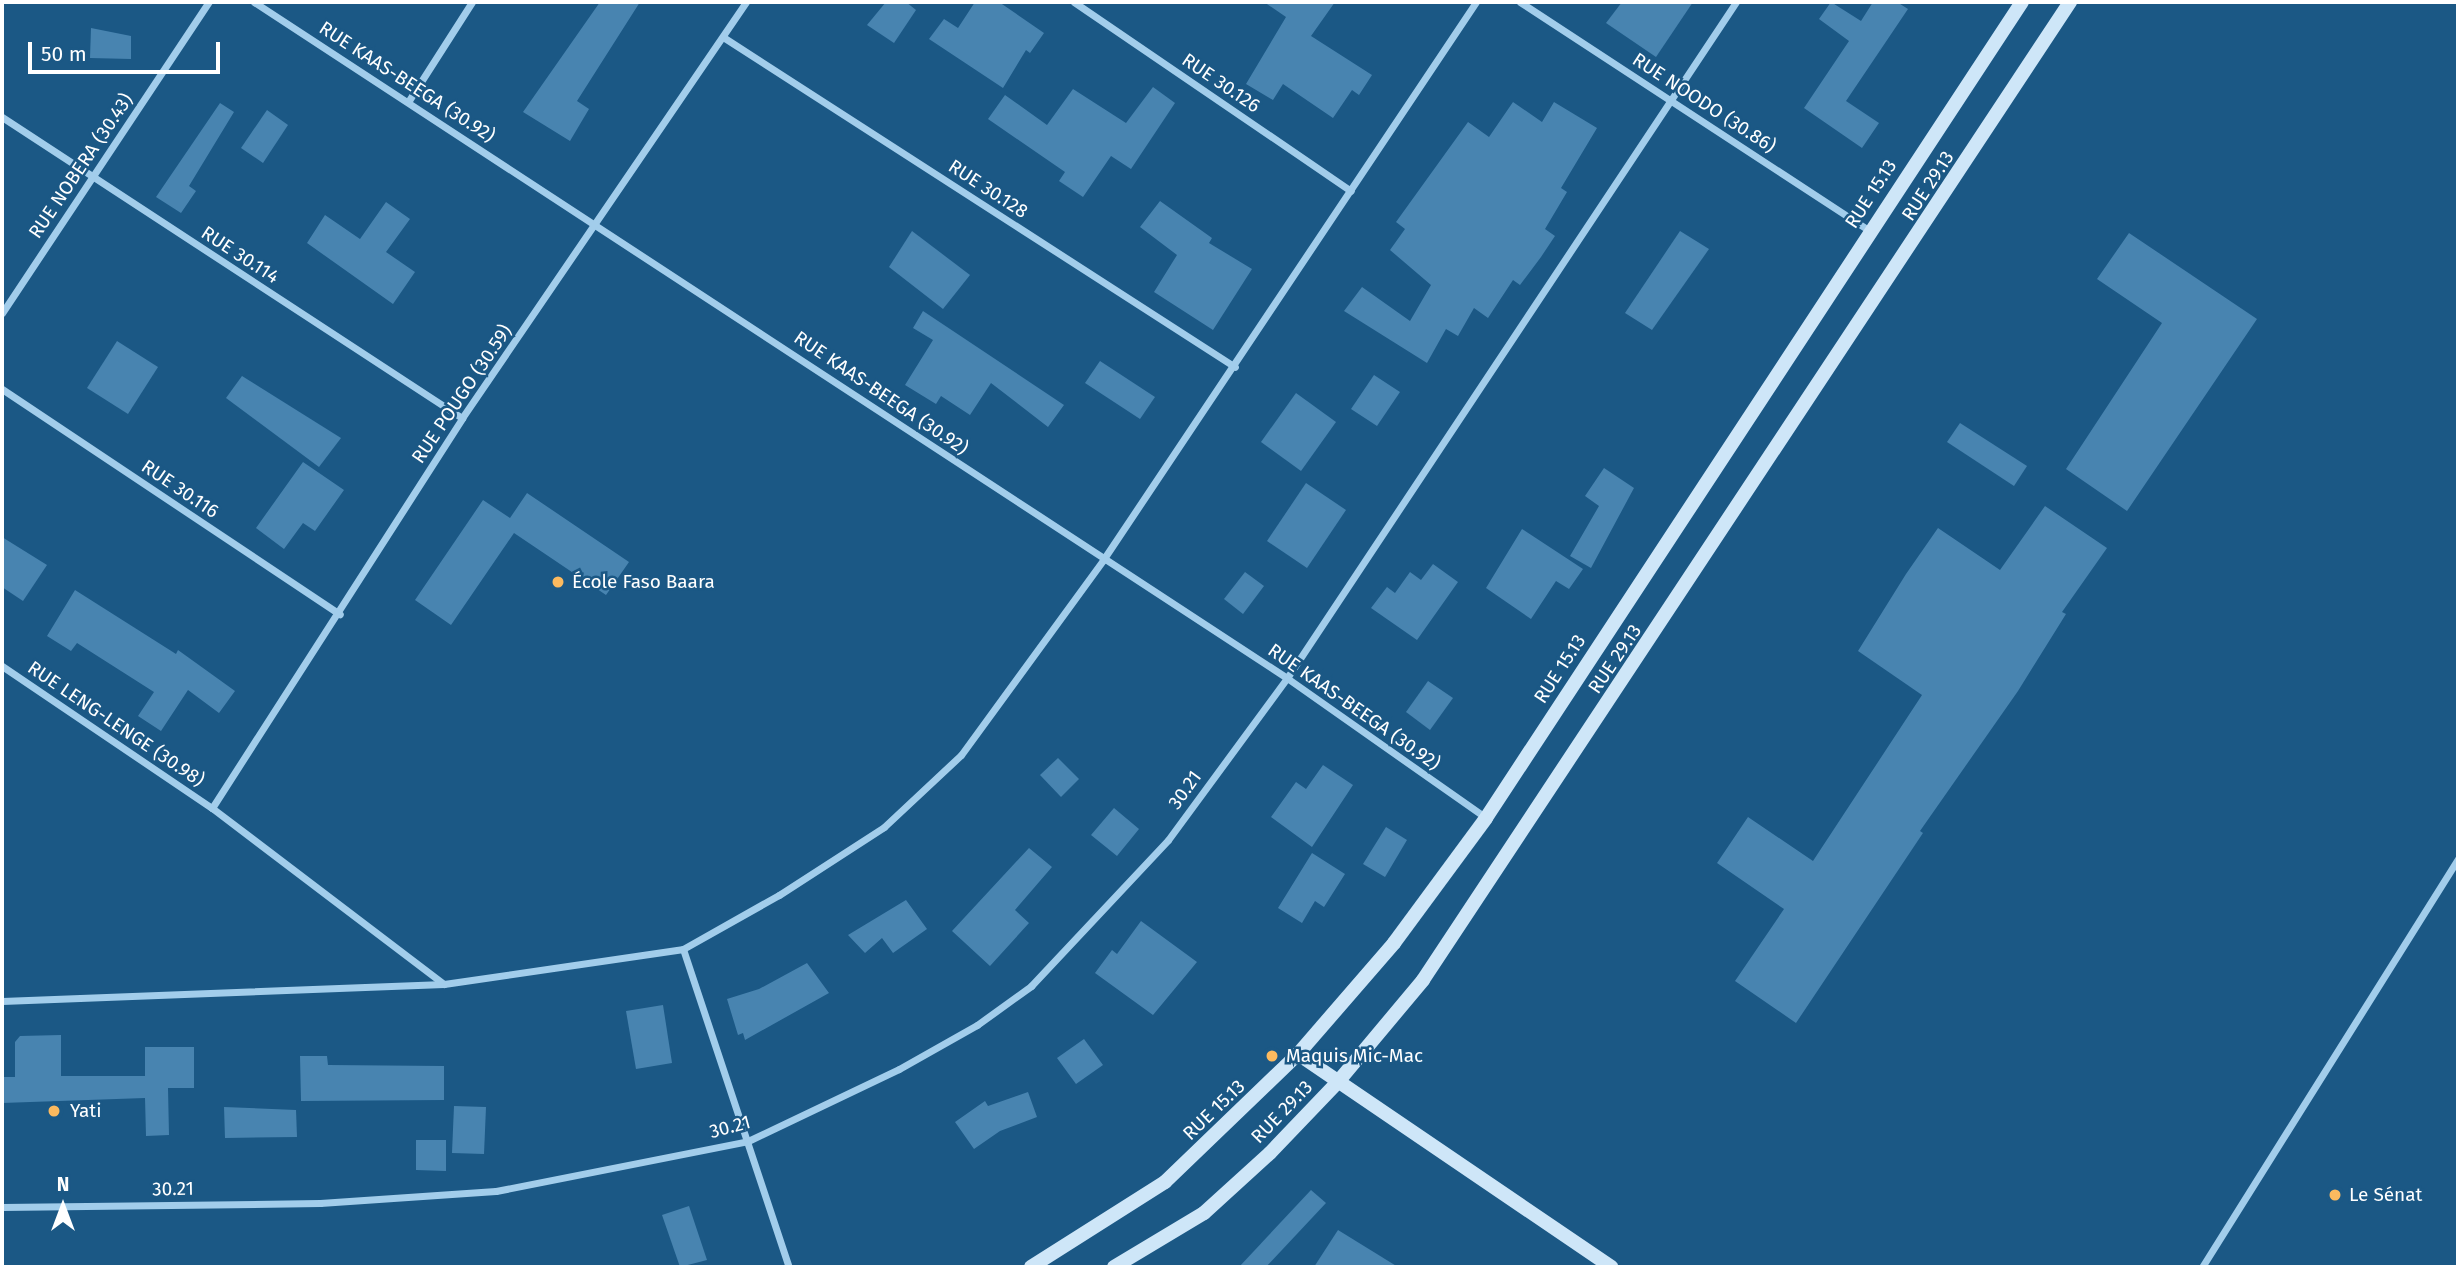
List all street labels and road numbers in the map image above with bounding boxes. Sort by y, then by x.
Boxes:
street label: RUE KAAS-BEEGA (30.92) [315,17,499,147]
street label: RUE 30.126 [1177,48,1265,118]
street label: RUE NOODO (30.86) [1628,48,1780,158]
street label: RUE NOBERA (30.43) [24,89,138,243]
street label: RUE 29.13 [1897,147,1959,225]
street label: RUE 30.128 [944,155,1032,223]
street label: RUE 15.13 [1840,155,1902,233]
street label: RUE 30.114 [197,221,283,289]
street label: RUE POUGO (30.59) [407,320,517,468]
street label: RUE KAAS-BEEGA (30.92) [790,326,972,460]
street label: RUE 30.116 [137,455,223,523]
street label: RUE 29.13 [1584,620,1646,698]
street label: RUE 15.13 [1529,630,1591,708]
street label: RUE KAAS-BEEGA (30.92) [1263,639,1445,775]
street label: RUE LENG-LENGE (30.98) [23,656,209,792]
street label: 30.21 [1163,766,1207,814]
street label: RUE 15.13 [1178,1075,1250,1145]
street label: RUE 29.13 [1246,1076,1318,1148]
street label: 30.21 [707,1111,753,1143]
street label: 30.21 [152,1177,194,1201]

